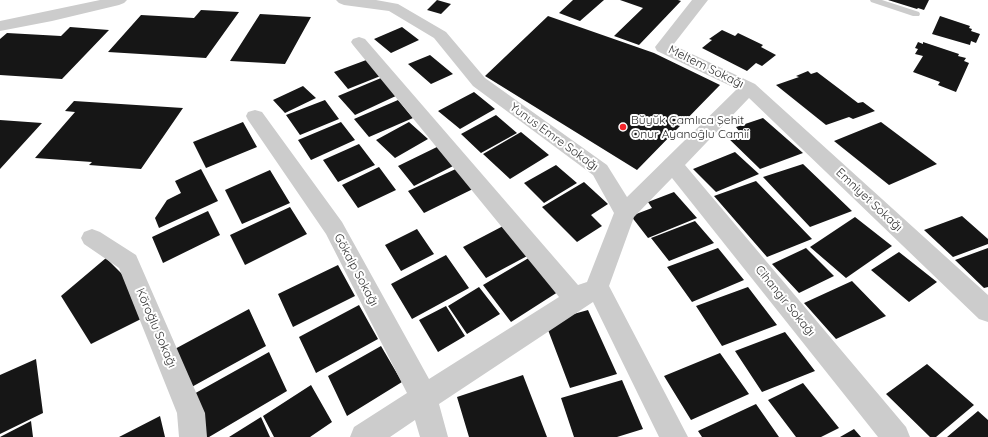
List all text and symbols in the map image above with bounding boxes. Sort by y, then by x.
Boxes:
street label: Meltem Sokağı [666,43,746,91]
street label: Yunus Emre Sokağı [507,100,601,174]
place label: Büyük Çamlıca Şehit Onur Ayanoğlu Camii [631,113,749,141]
marker: Büyük Çamlıca Şehit Onur Ayanoğlu Camii [618,122,628,132]
street label: Emniyet Sokağı [833,165,905,235]
street label: Gökalp Sokağı [331,231,381,309]
street label: Cihangir Sokağı [752,263,818,339]
street label: Köroğlu Sokağı [133,286,179,370]

